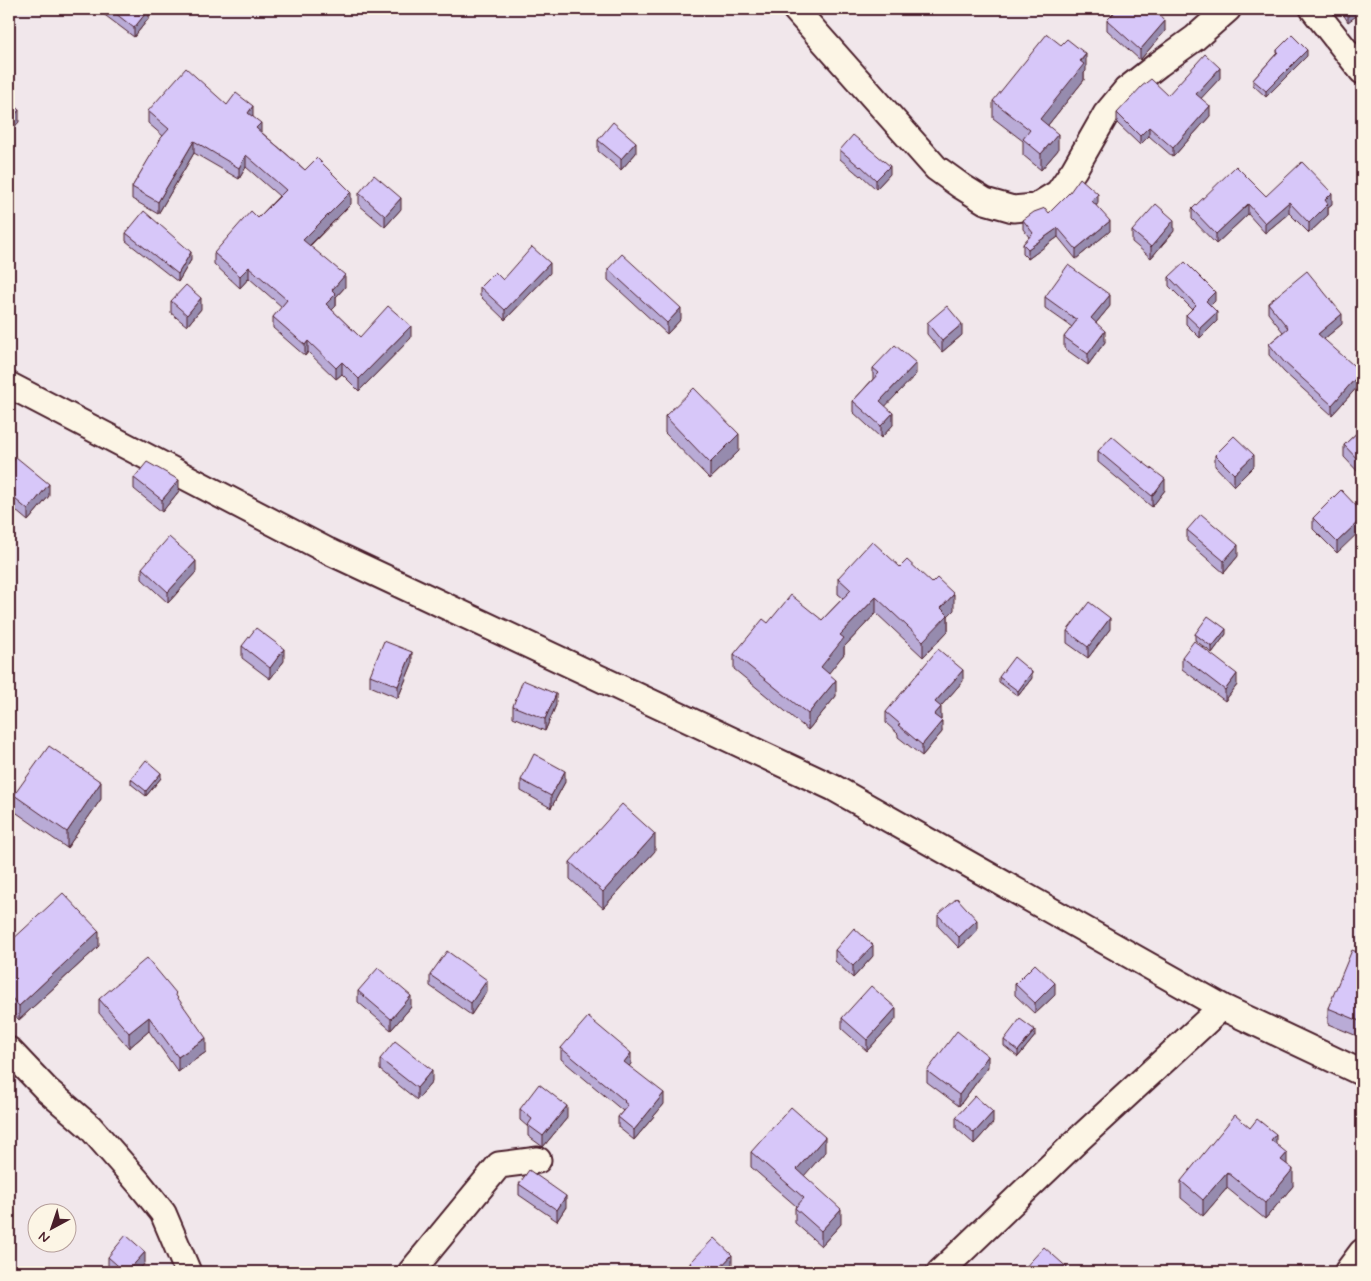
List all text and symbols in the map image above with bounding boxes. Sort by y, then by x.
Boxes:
north arrow [28,1204,78,1254]
text: N [35,1227,54,1247]

